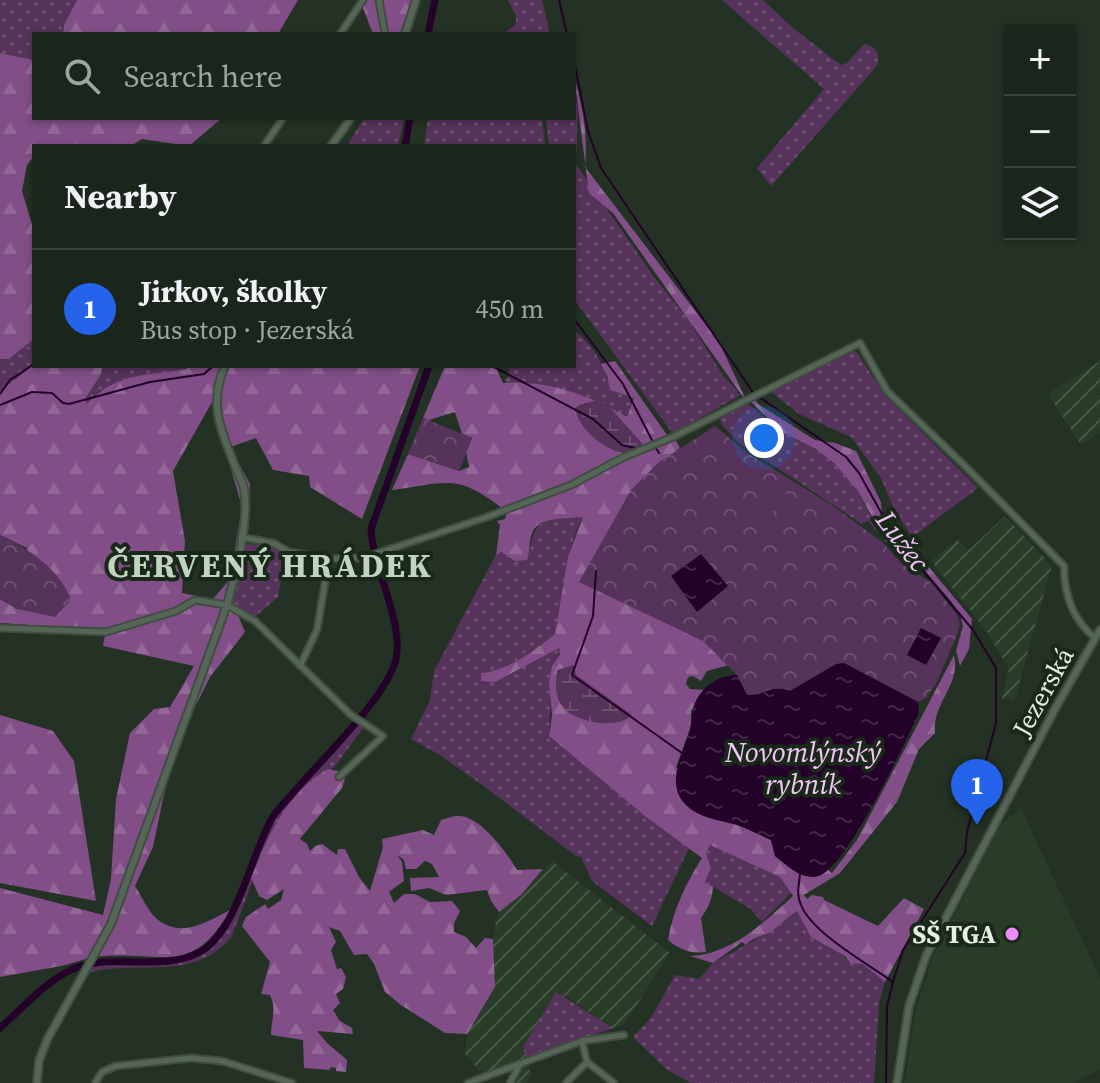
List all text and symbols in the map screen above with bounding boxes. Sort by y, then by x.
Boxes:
map controls [1004,24,1076,240]
button: + [1004,24,1076,96]
search box [32,32,576,120]
icon: search [60,54,104,98]
text: Search here [124,56,282,97]
button: − [1004,96,1076,168]
button: layers [1004,168,1076,240]
text: Nearby [64,173,177,219]
text: Jirkov, školky [140,271,327,312]
text: 1 [83,291,97,327]
text: 450 m [476,291,544,327]
text: Bus stop · Jezerská [140,312,354,348]
your location [744,418,784,458]
water label: Lužec [867,502,939,580]
district label: ČERVENÝ HRÁDEK [107,542,433,588]
street label: Jezerská [1003,640,1083,744]
water label: Novomlýnský rybník [724,733,882,803]
pin: 1 [951,759,1003,825]
place label: SŠ TGA [912,916,996,952]
marker: SŠ TGA [1003,925,1021,943]

